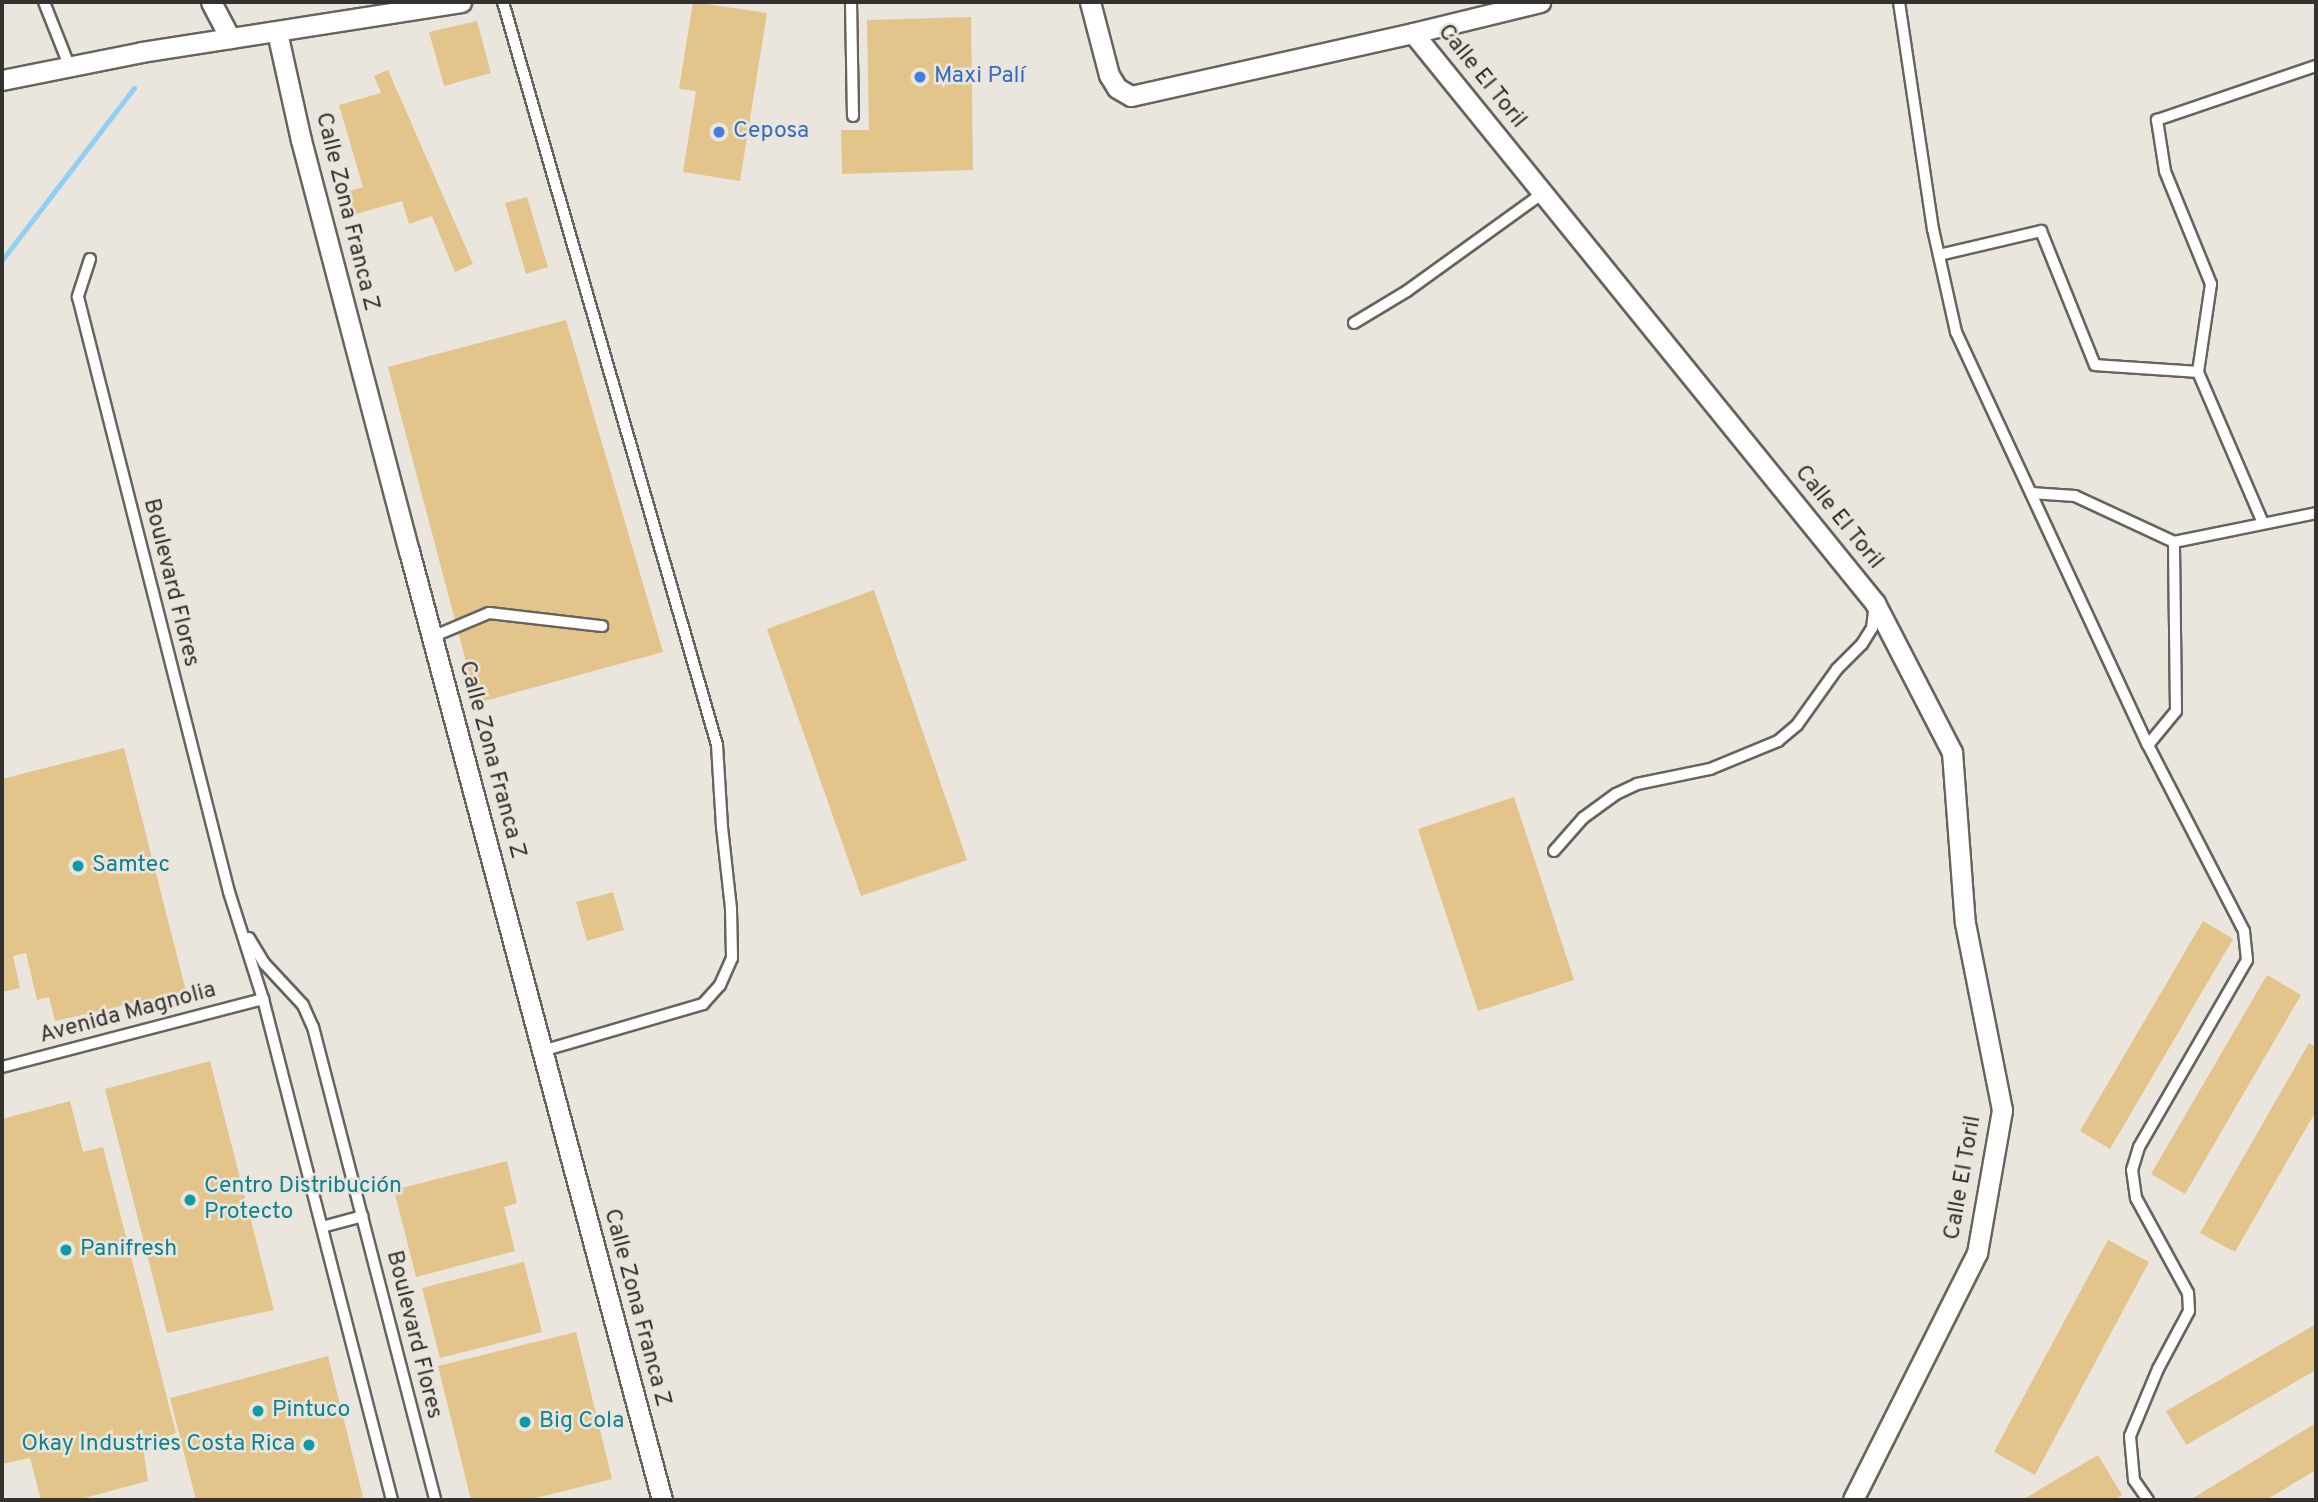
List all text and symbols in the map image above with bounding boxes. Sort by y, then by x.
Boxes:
street label: Calle El Toril [1430,19,1532,135]
place label: Maxi Palí [934,63,1025,91]
marker: Maxi Palí [912,69,928,85]
street label: Calle Zona Franca Z [308,110,384,314]
place label: Ceposa [733,118,809,146]
marker: Ceposa [711,124,727,140]
street label: Calle El Toril [1787,460,1889,576]
street label: Boulevard Flores [136,496,204,670]
street label: Calle Zona Franca Z [451,658,531,862]
place label: Samtec [92,852,170,880]
marker: Samtec [70,858,86,874]
street label: Avenida Magnolia [37,977,219,1051]
street label: Calle El Toril [1939,1113,1989,1243]
place label: Centro Distribución Protecto [204,1173,402,1227]
marker: Centro Distribución Protecto [182,1192,198,1208]
street label: Calle Zona Franca Z [596,1206,676,1410]
place label: Panifresh [80,1236,177,1264]
marker: Panifresh [58,1242,74,1258]
street label: Boulevard Flores [379,1248,447,1422]
place label: Pintuco [272,1397,350,1425]
marker: Pintuco [250,1403,266,1419]
place label: Big Cola [539,1408,624,1436]
marker: Big Cola [517,1414,533,1430]
place label: Okay Industries Costa Rica [21,1431,295,1459]
marker: Okay Industries Costa Rica [301,1437,317,1453]

